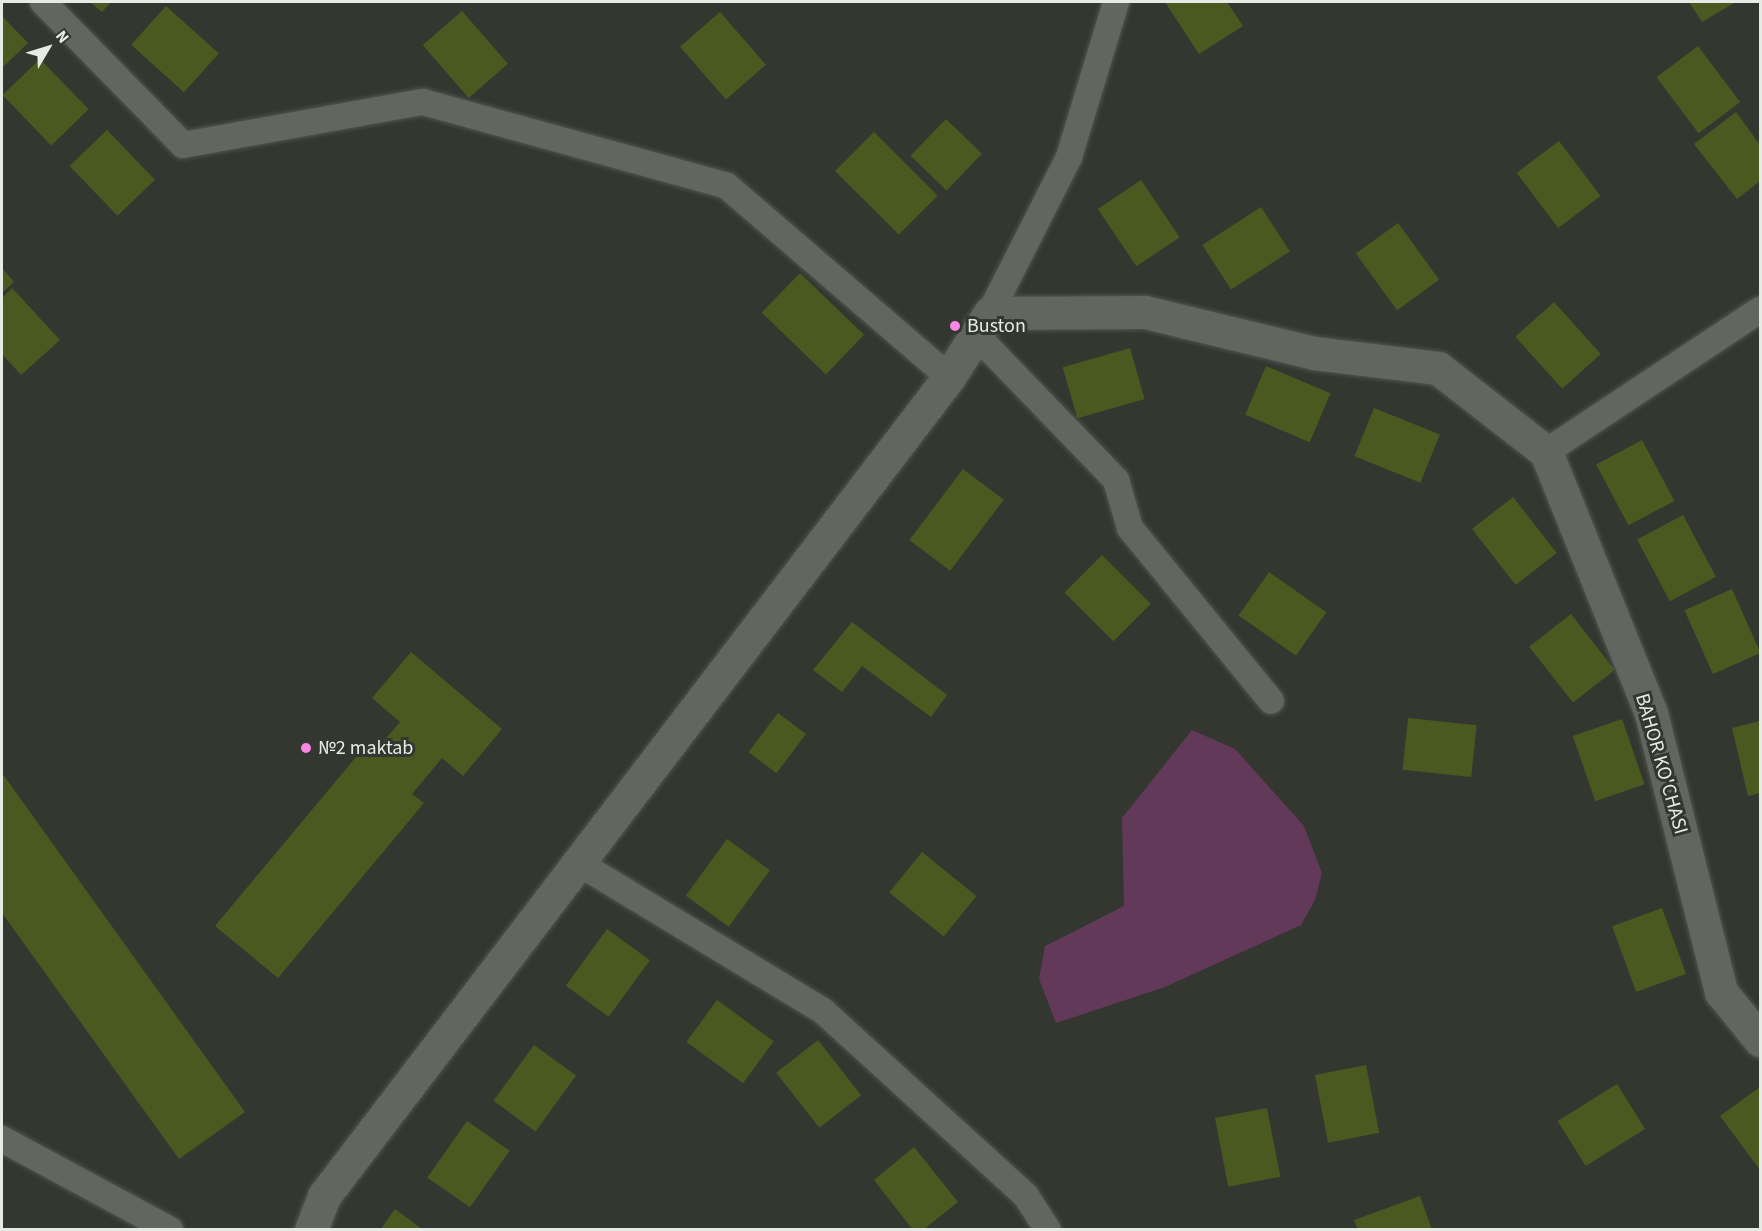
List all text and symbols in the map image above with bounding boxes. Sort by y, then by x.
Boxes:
north arrow [18,18,78,78]
text: N [50,26,74,48]
place label: Buston [967,314,1026,338]
marker: Buston [948,319,962,333]
street label: BAHOR KO'CHASI [1629,691,1693,837]
place label: №2 maktab [318,736,413,760]
marker: №2 maktab [299,741,313,755]

